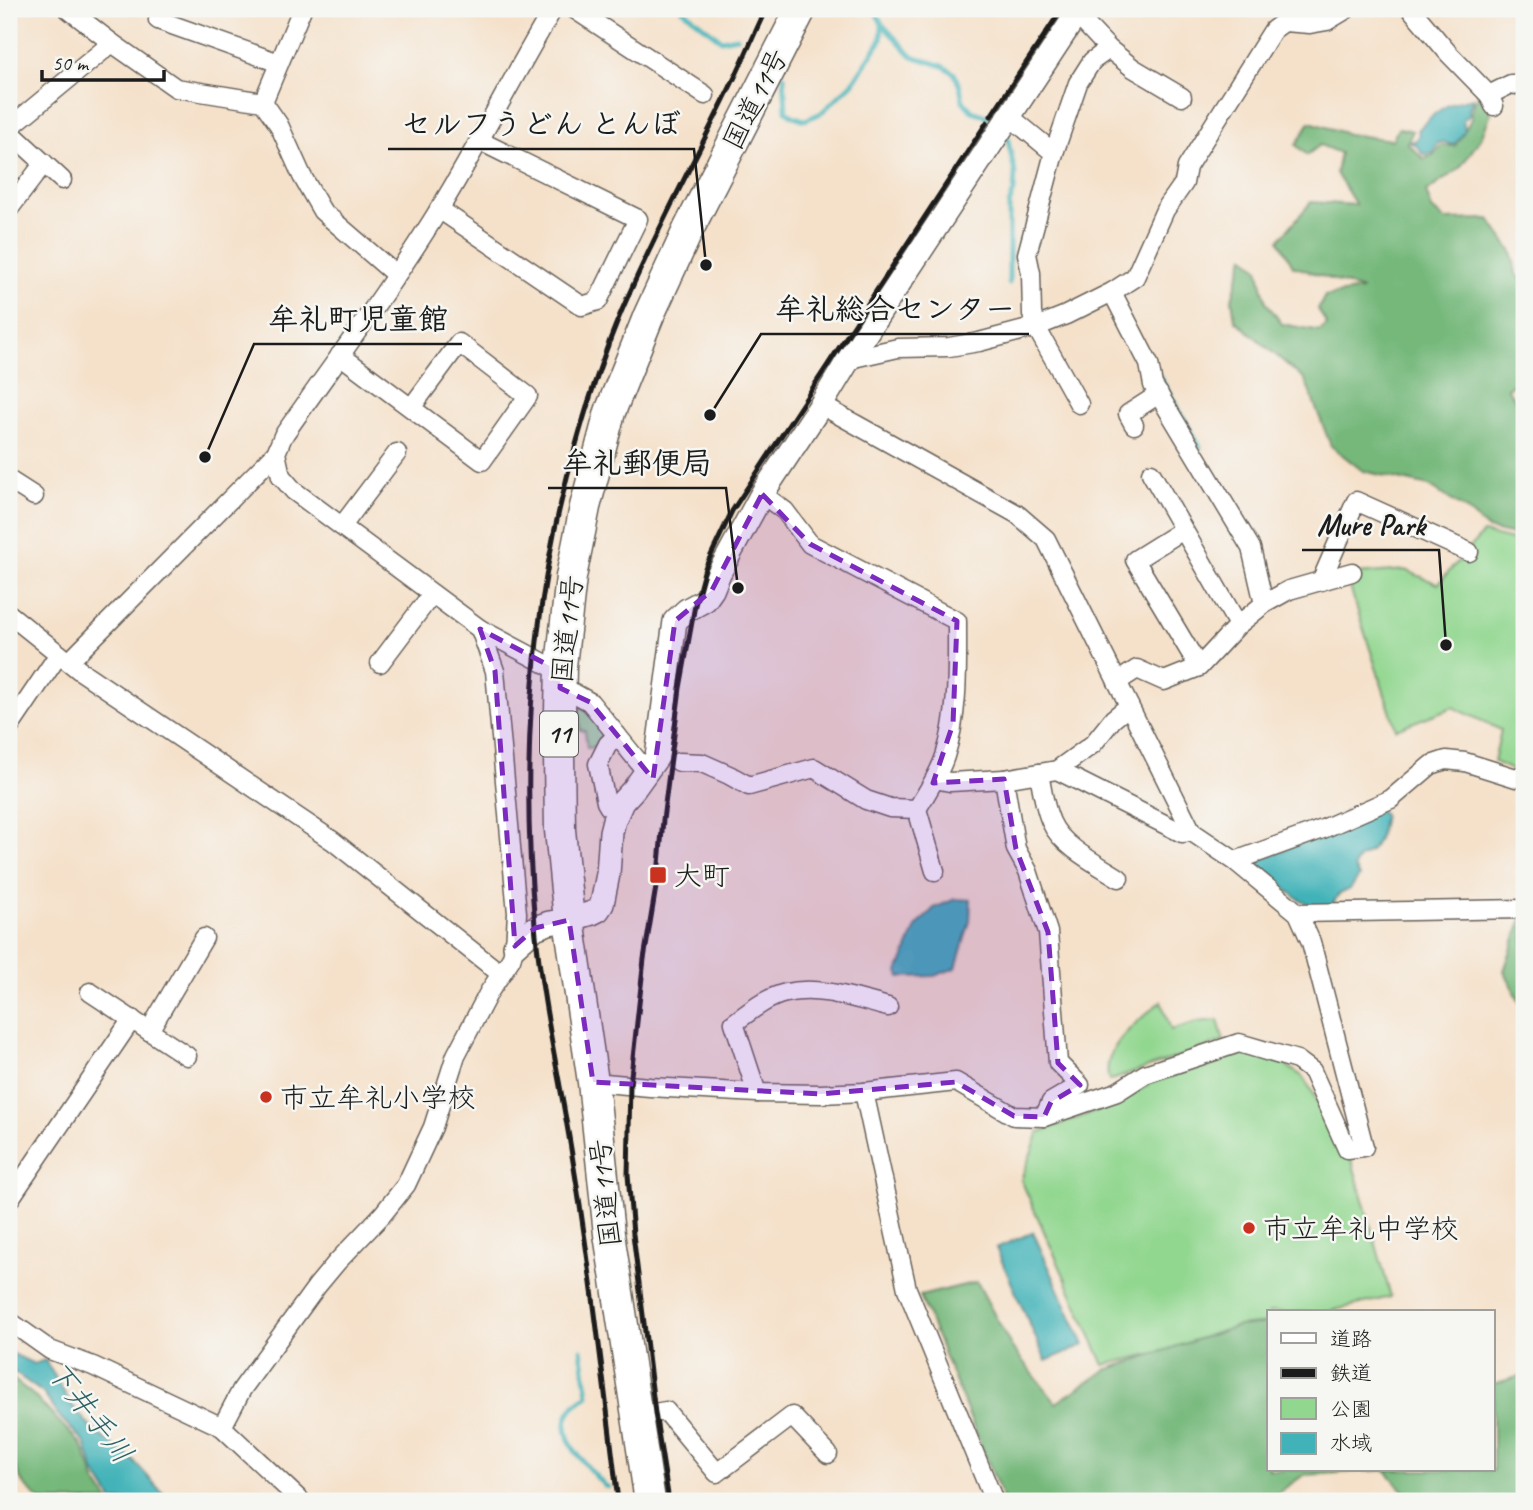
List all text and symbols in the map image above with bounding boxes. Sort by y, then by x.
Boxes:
scale bar [42,38,164,82]
street label: 国道11号 [715,42,795,156]
text: 50 m [52,50,90,76]
callout: セルフうどん とんぼ [388,98,694,149]
text: セルフうどん とんぼ [401,105,681,143]
callout: 牟礼総合センター [761,283,1029,334]
text: 牟礼総合センター [775,290,1015,328]
callout: 牟礼町児童館 [254,293,462,344]
text: 牟礼町児童館 [268,300,448,338]
callout: 牟礼郵便局 [548,437,726,488]
text: 牟礼郵便局 [562,444,712,482]
callout: Mure Park [1302,499,1439,550]
text: Mure Park [1317,506,1428,544]
street label: 国道11号 [544,573,590,685]
road number: 11 [540,712,578,756]
place label: 大町 [674,858,730,893]
marker: 大町 [648,865,668,885]
place label: 市立牟礼小学校 [280,1080,476,1115]
marker: 市立牟礼小学校 [258,1089,274,1105]
street label: 国道11号 [582,1137,628,1249]
place label: 市立牟礼中学校 [1263,1211,1459,1246]
marker: 市立牟礼中学校 [1241,1220,1257,1236]
legend [1267,1310,1494,1472]
text: 道路 [1330,1326,1372,1352]
water label: 下井手川 [38,1353,142,1471]
text: 鉄道 [1330,1360,1372,1386]
text: 公園 [1330,1396,1372,1422]
text: 水域 [1330,1430,1372,1456]

